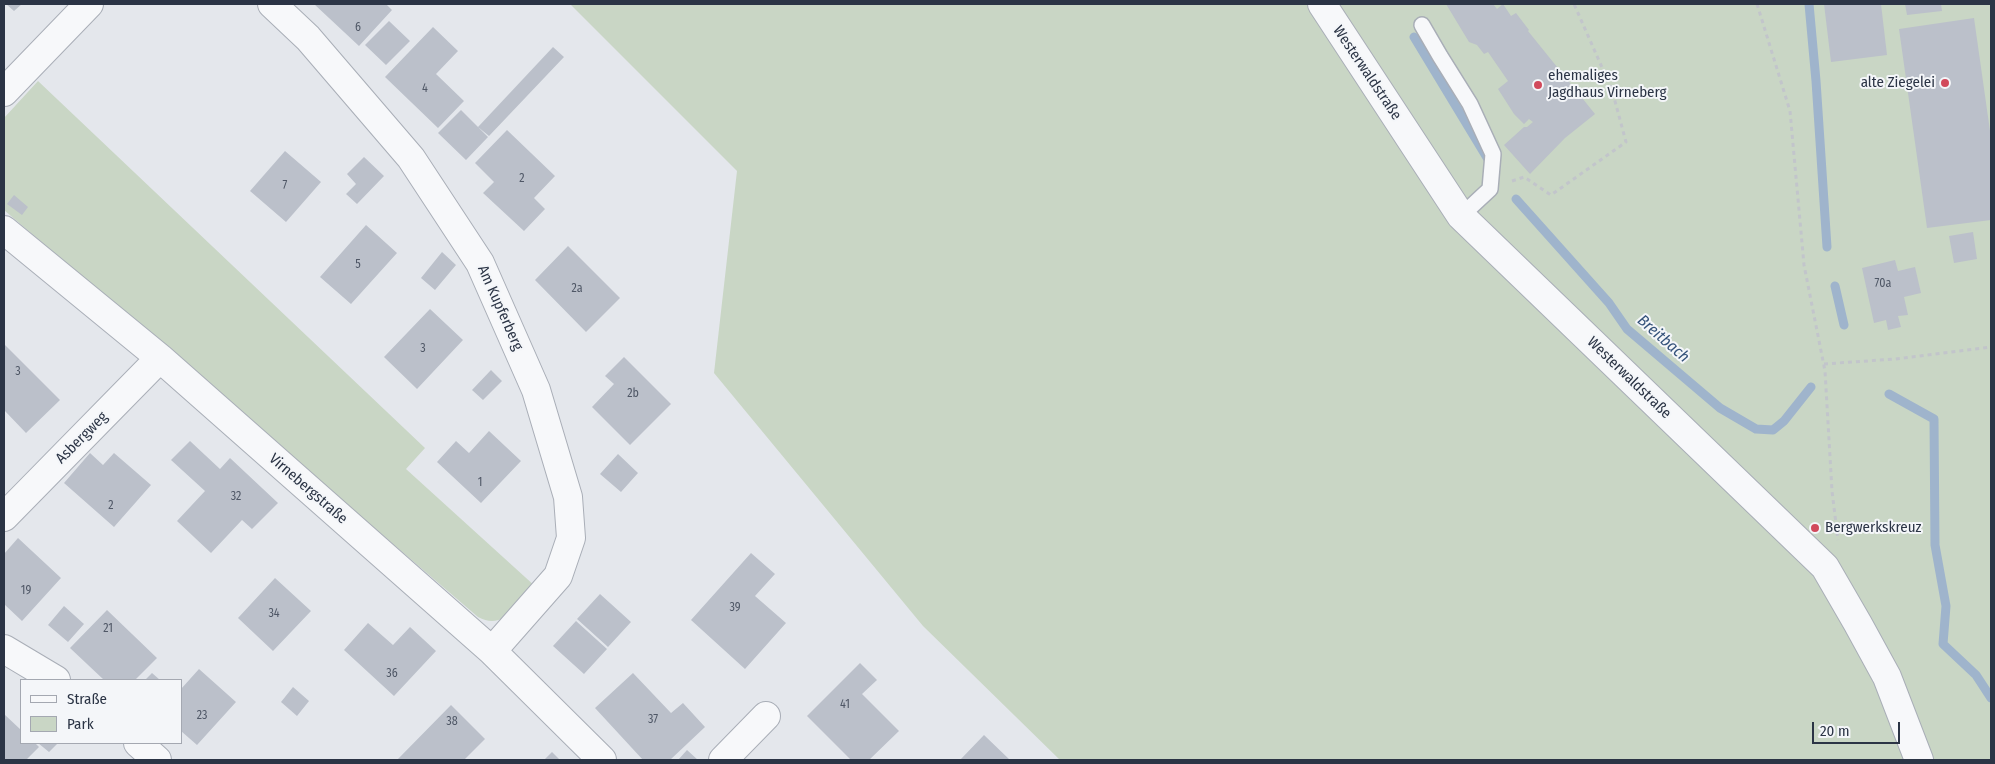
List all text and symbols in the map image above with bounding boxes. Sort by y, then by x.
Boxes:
house number: 6 [355,21,361,35]
street label: Westerwaldstraße [1329,22,1405,124]
place label: ehemaliges Jagdhaus Virneberg [1548,67,1667,102]
place label: alte Ziegelei [1861,74,1935,92]
marker: alte Ziegelei [1939,77,1951,89]
marker: ehemaliges Jagdhaus Virneberg [1532,79,1544,91]
house number: 4 [422,82,428,96]
house number: 2 [519,172,525,186]
house number: 7 [283,179,287,193]
house number: 5 [355,258,361,272]
street label: Am Kupferberg [473,263,527,353]
house number: 70a [1875,277,1891,291]
house number: 2a [571,282,583,296]
water label: Breitbach [1633,311,1693,367]
street label: Westerwaldstraße [1583,333,1675,423]
house number: 3 [420,342,426,356]
house number: 3 [15,365,21,379]
house number: 2b [627,387,639,401]
street label: Asbergweg [52,408,112,468]
street label: Virnebergstraße [265,450,351,528]
house number: 1 [478,476,482,490]
house number: 32 [231,490,241,504]
house number: 2 [108,499,114,513]
place label: Bergwerkskreuz [1825,519,1921,537]
marker: Bergwerkskreuz [1809,522,1821,534]
house number: 19 [21,584,31,598]
house number: 39 [729,601,741,615]
house number: 34 [268,607,280,621]
house number: 21 [103,622,113,636]
house number: 36 [386,667,398,681]
legend [20,679,182,744]
text: Straße [67,690,107,708]
house number: 41 [840,698,850,712]
house number: 23 [197,709,207,723]
scale bar [1815,712,1902,744]
house number: 37 [648,713,658,727]
text: Park [67,715,94,733]
house number: 38 [446,715,458,729]
text: 20 m [1820,722,1850,740]

